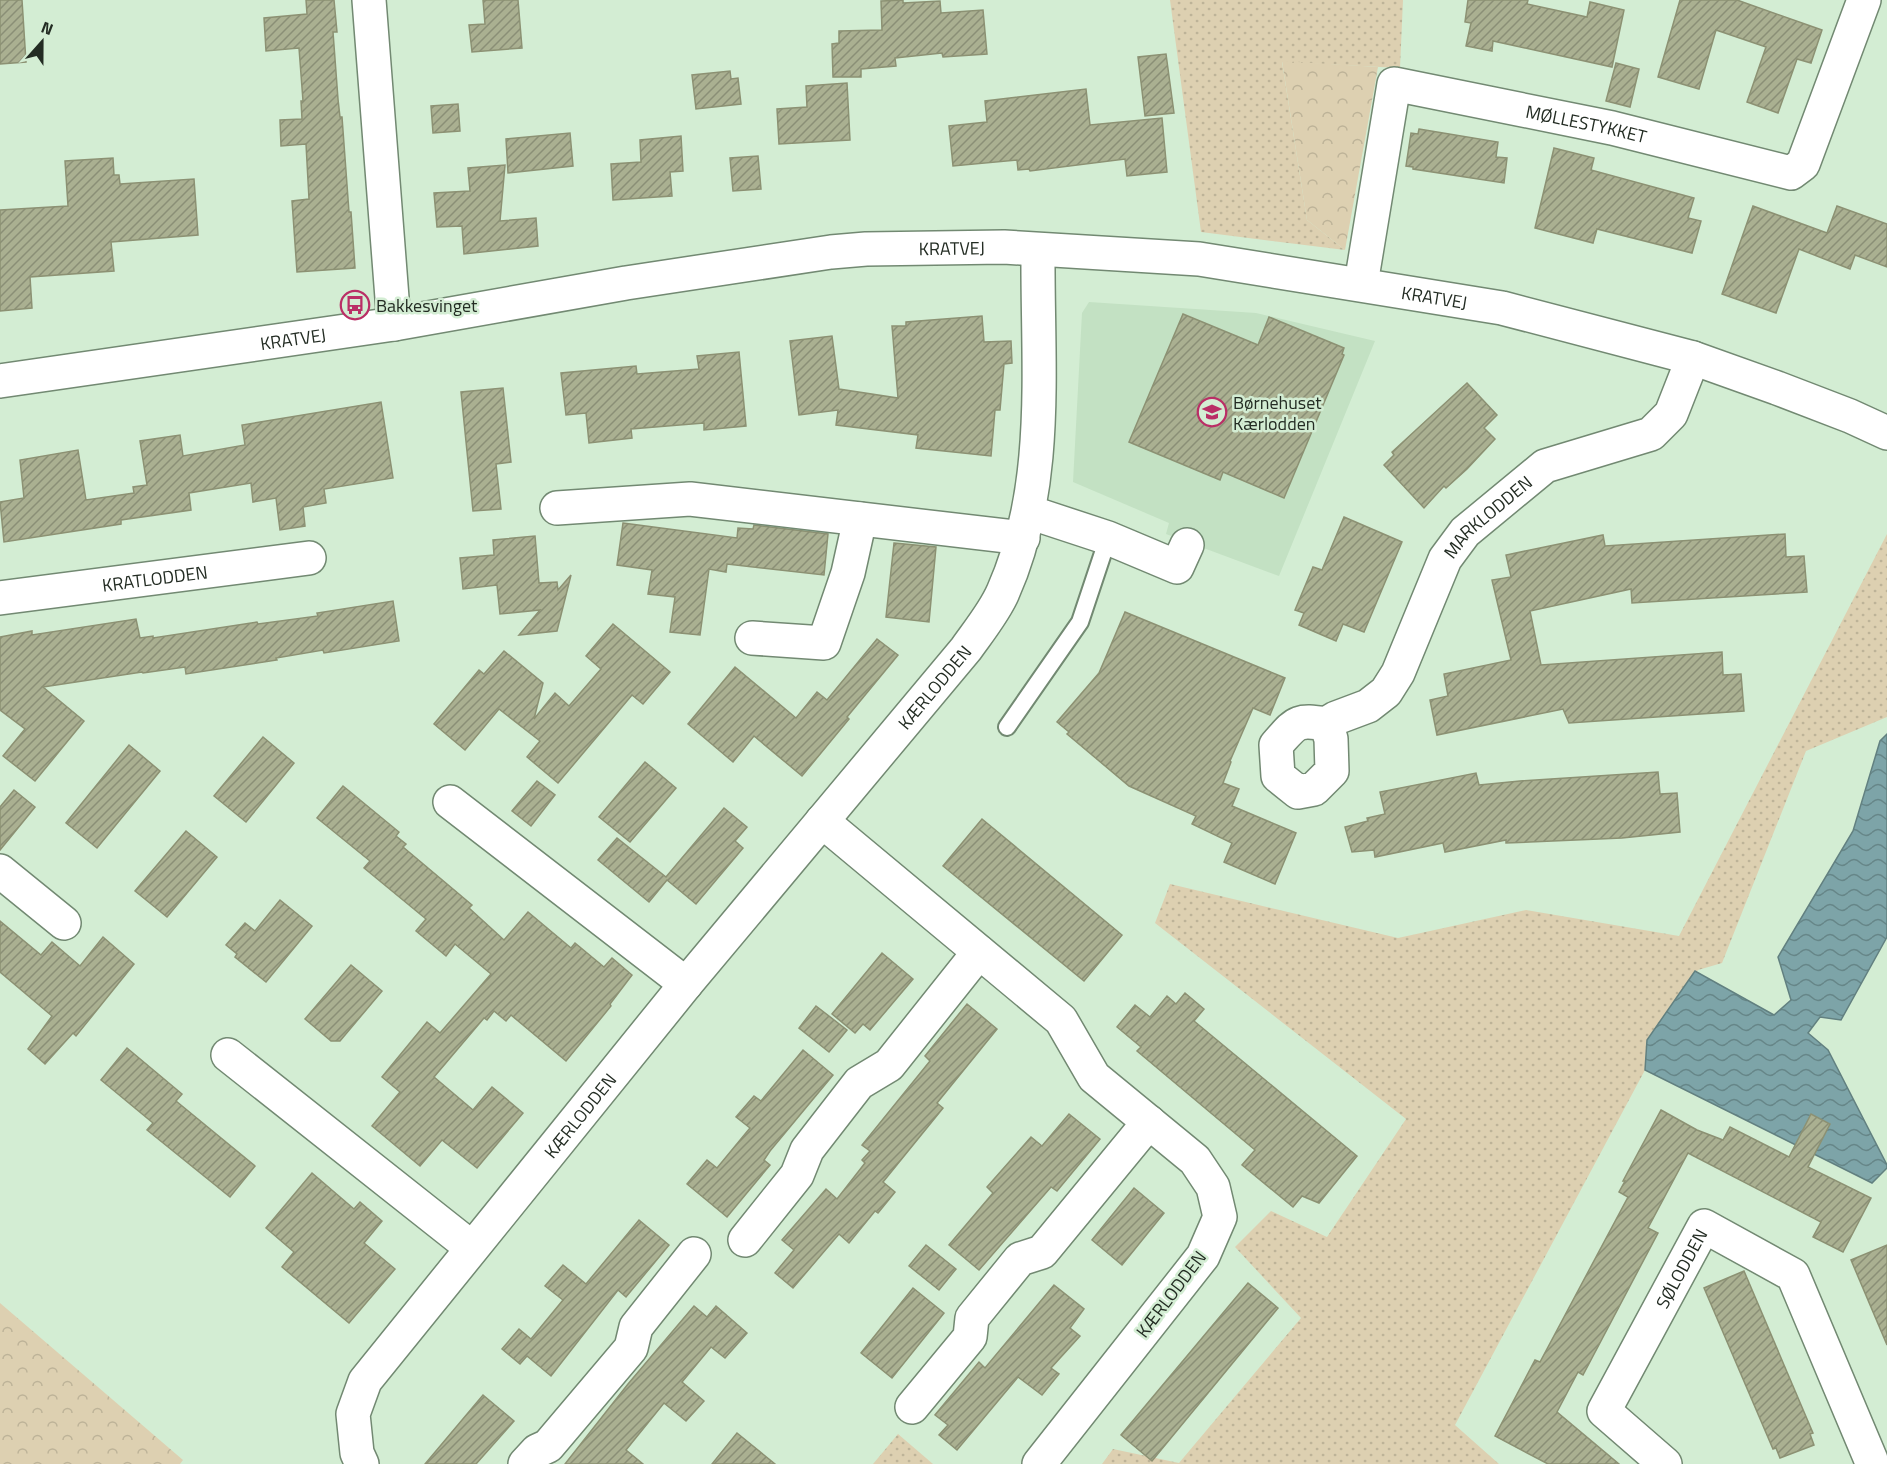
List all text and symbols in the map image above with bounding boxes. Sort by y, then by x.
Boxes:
north arrow [12,12,72,72]
text: N [38,15,57,41]
street label: MØLLESTYKKET [1523,97,1650,150]
street label: KRATVEJ [919,234,985,262]
street label: KRATVEJ [1400,278,1469,316]
bus stop icon: Bakkesvinget [339,289,371,321]
place label: Bakkesvinget [376,292,478,319]
street label: KRATVEJ [258,321,328,357]
place label: Børnehuset Kærlodden [1233,389,1322,437]
school or university icon: Børnehuset Kærlodden [1196,396,1228,428]
street label: MARKLODDEN [1436,469,1538,564]
street label: KRATLODDEN [100,558,209,598]
street label: KÆRLODDEN [891,639,978,735]
street label: KÆRLODDEN [537,1067,623,1164]
street label: SØLODDEN [1649,1224,1714,1313]
street label: KÆRLODDEN [1129,1245,1213,1343]

